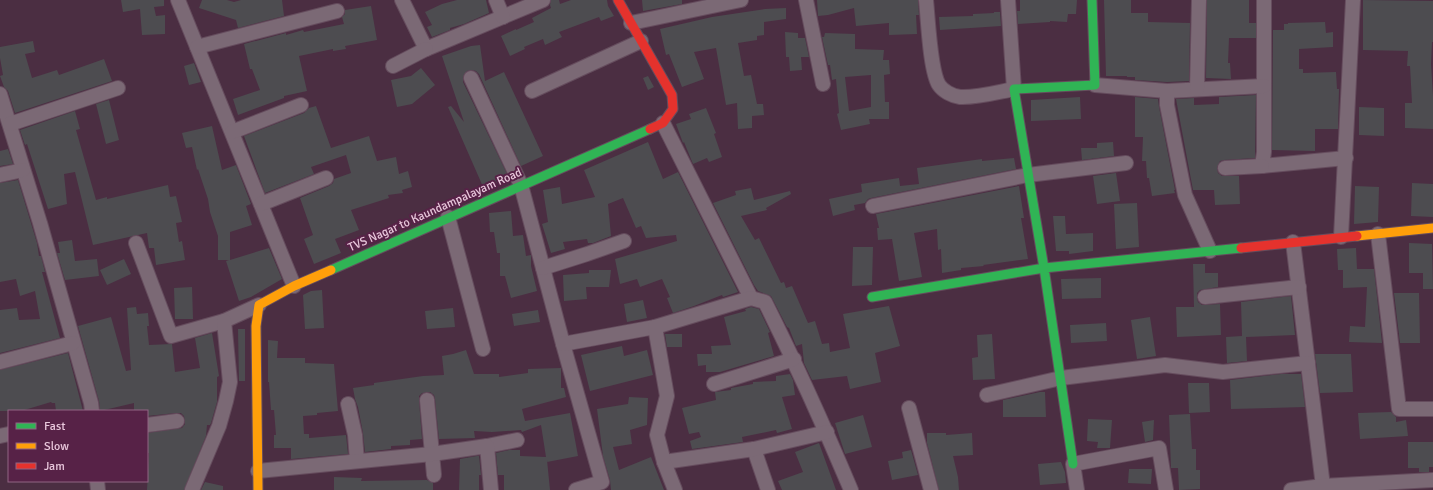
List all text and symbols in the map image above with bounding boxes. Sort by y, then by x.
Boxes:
street label: TVS Nagar to Kaundampalayam Road [346,165,524,255]
legend [8,410,148,482]
text: Fast [44,419,65,434]
text: Slow [44,439,69,454]
text: Jam [44,459,65,474]

